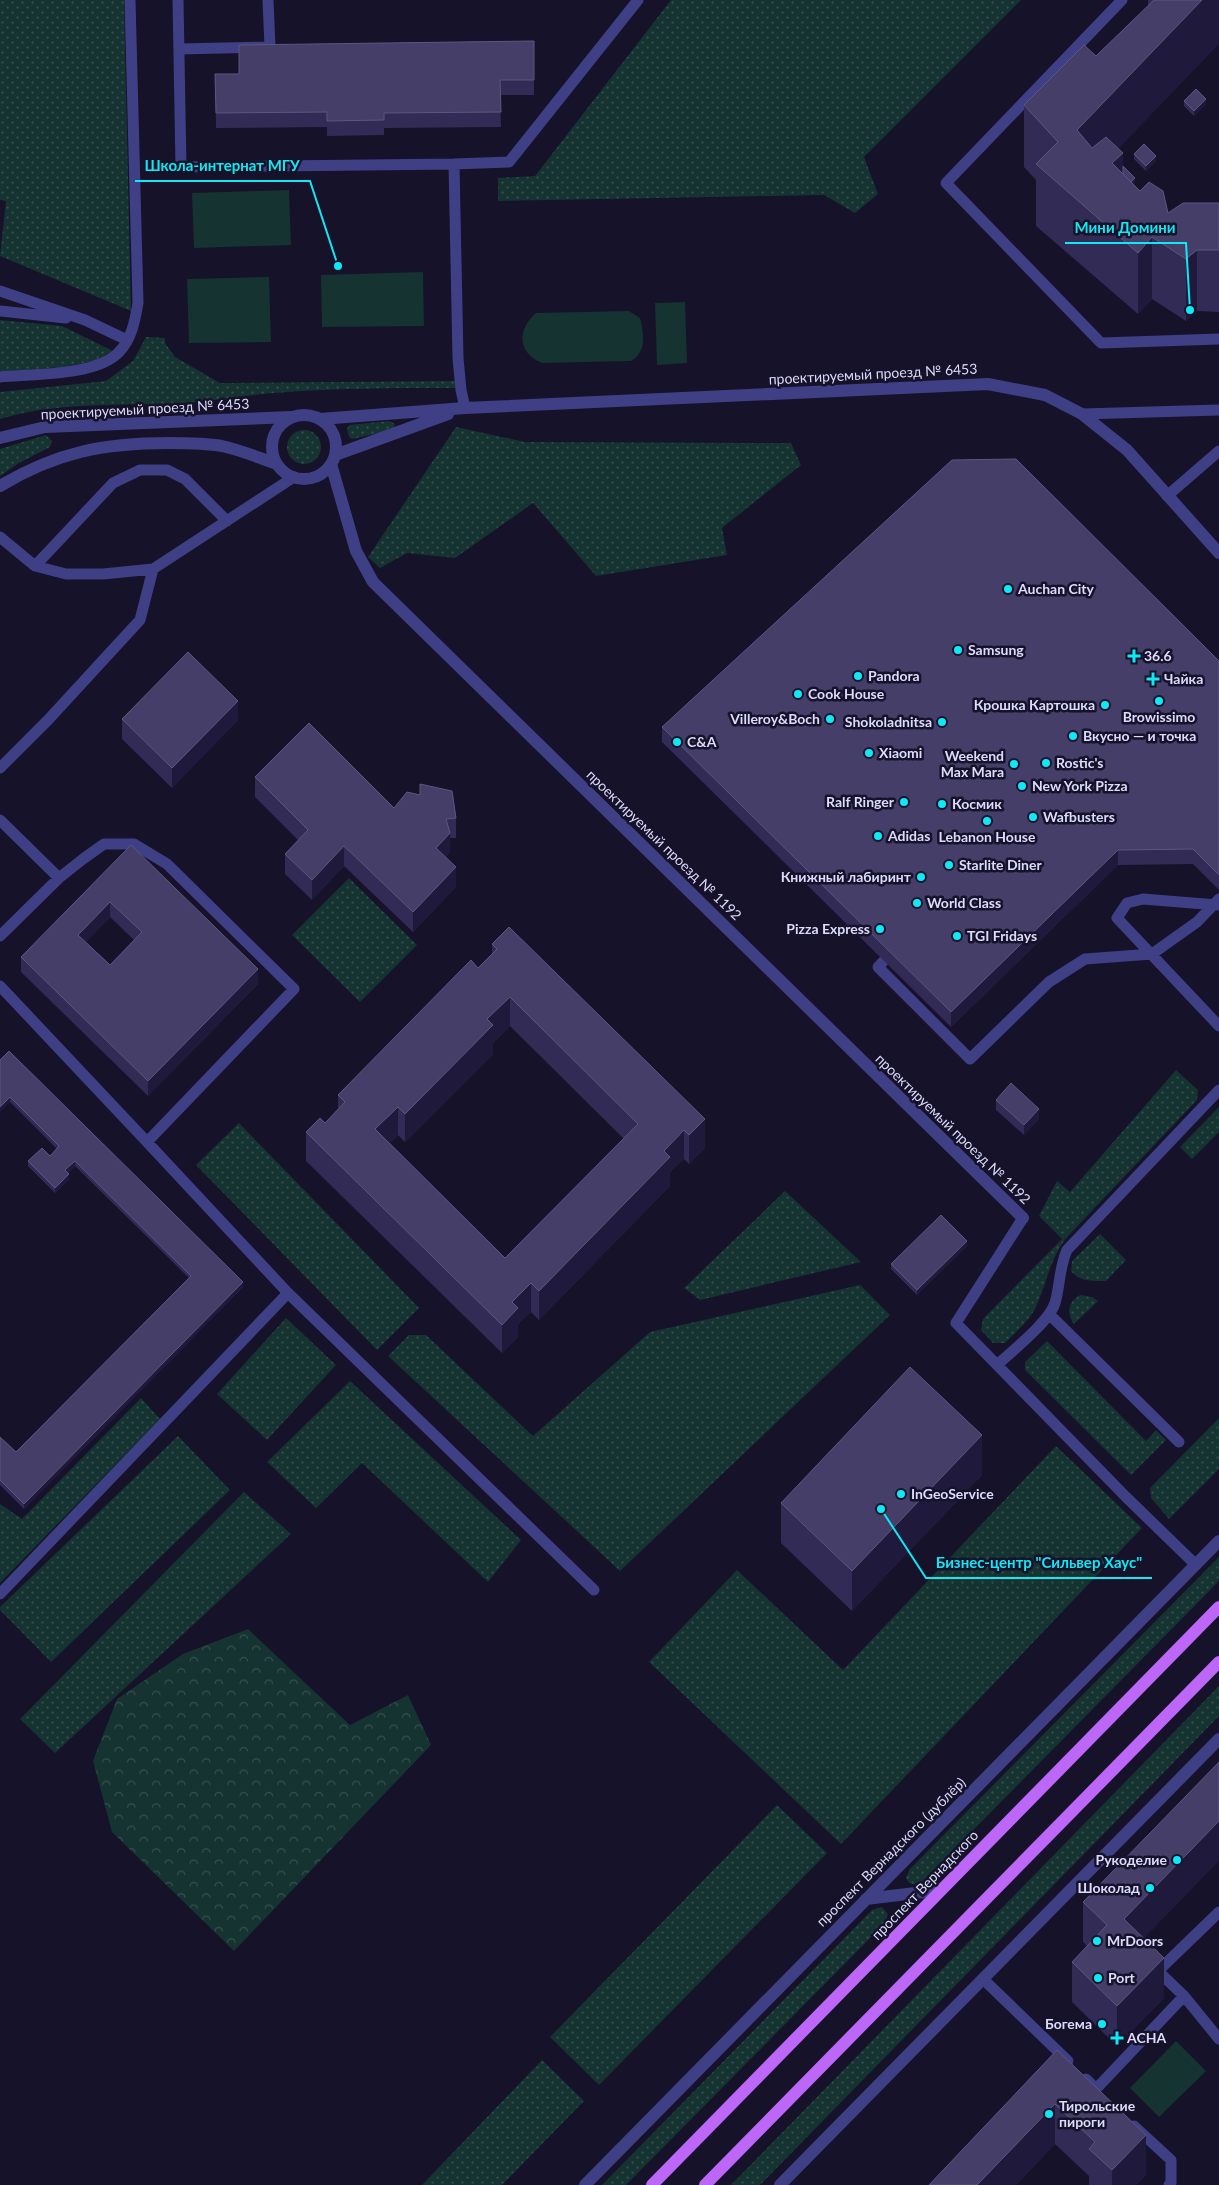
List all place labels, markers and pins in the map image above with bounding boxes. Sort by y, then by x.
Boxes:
callout: Школа-интернат МГУ [135,151,310,181]
callout: Мини Домини [1065,213,1186,243]
place label: Auchan City [1017,580,1095,597]
marker: Auchan City [1002,583,1014,595]
place label: Samsung [968,641,1024,658]
marker: Samsung [952,644,964,656]
place label: 36.6 [1144,647,1172,664]
marker: 36.6 [1128,650,1140,662]
place label: Pandora [868,667,920,684]
marker: Pandora [852,670,864,682]
place label: Чайка [1164,670,1203,687]
marker: Чайка [1146,672,1160,686]
place label: Cook House [808,685,885,702]
marker: Cook House [792,688,804,700]
marker: Browissimo [1153,695,1165,707]
place label: Крошка Картошка [974,696,1095,713]
marker: Крошка Картошка [1099,699,1111,711]
place label: Browissimo [1123,708,1195,725]
place label: Villeroy&Boch [729,710,820,727]
marker: Villeroy&Boch [824,713,836,725]
place label: Shokoladnitsa [845,713,932,730]
marker: Shokoladnitsa [936,716,948,728]
place label: Вкусно — и точка [1083,727,1196,744]
marker: Вкусно — и точка [1067,730,1079,742]
place label: C&A [687,733,717,750]
marker: C&A [671,736,683,748]
place label: Xiaomi [879,744,922,761]
marker: Xiaomi [863,747,875,759]
place label: Weekend Max Mara [941,747,1004,780]
place label: Rostic's [1056,754,1103,771]
marker: Rostic's [1040,757,1052,769]
marker: Weekend Max Mara [1008,758,1020,770]
place label: New York Pizza [1032,777,1128,794]
marker: New York Pizza [1016,780,1028,792]
place label: Ralf Ringer [826,793,895,810]
place label: Космик [952,795,1002,812]
marker: Ralf Ringer [898,796,910,808]
marker: Космик [936,798,948,810]
place label: Wafbusters [1043,808,1115,825]
marker: Wafbusters [1027,811,1039,823]
marker: Lebanon House [981,815,993,827]
place label: Adidas [887,827,930,844]
place label: Lebanon House [939,828,1036,845]
marker: Adidas [872,830,884,842]
place label: Starlite Diner [959,856,1042,873]
marker: Starlite Diner [943,859,955,871]
place label: Книжный лабиринт [781,868,912,885]
marker: Книжный лабиринт [915,871,927,883]
place label: World Class [927,894,1001,911]
marker: World Class [911,897,923,909]
place label: Pizza Express [786,920,870,937]
marker: Pizza Express [874,923,886,935]
place label: TGI Fridays [967,927,1037,944]
marker: TGI Fridays [951,930,963,942]
place label: InGeoService [911,1485,994,1502]
marker: InGeoService [895,1488,907,1500]
callout: Бизнес-центр "Сильвер Хаус" [926,1548,1152,1578]
place label: Рукоделие [1096,1851,1168,1868]
marker: Рукоделие [1171,1854,1183,1866]
place label: Шоколад [1077,1879,1140,1896]
marker: Шоколад [1144,1882,1156,1894]
place label: MrDoors [1107,1932,1163,1949]
marker: MrDoors [1091,1935,1103,1947]
place label: Port [1108,1969,1136,1986]
marker: Port [1092,1972,1104,1984]
place label: Богема [1045,2015,1092,2032]
marker: Богема [1096,2018,1108,2030]
place label: ACHA [1126,2029,1166,2046]
marker: ACHA [1111,2032,1123,2044]
place label: Тирольские пироги [1059,2097,1136,2130]
marker: Тирольские пироги [1043,2108,1055,2120]

